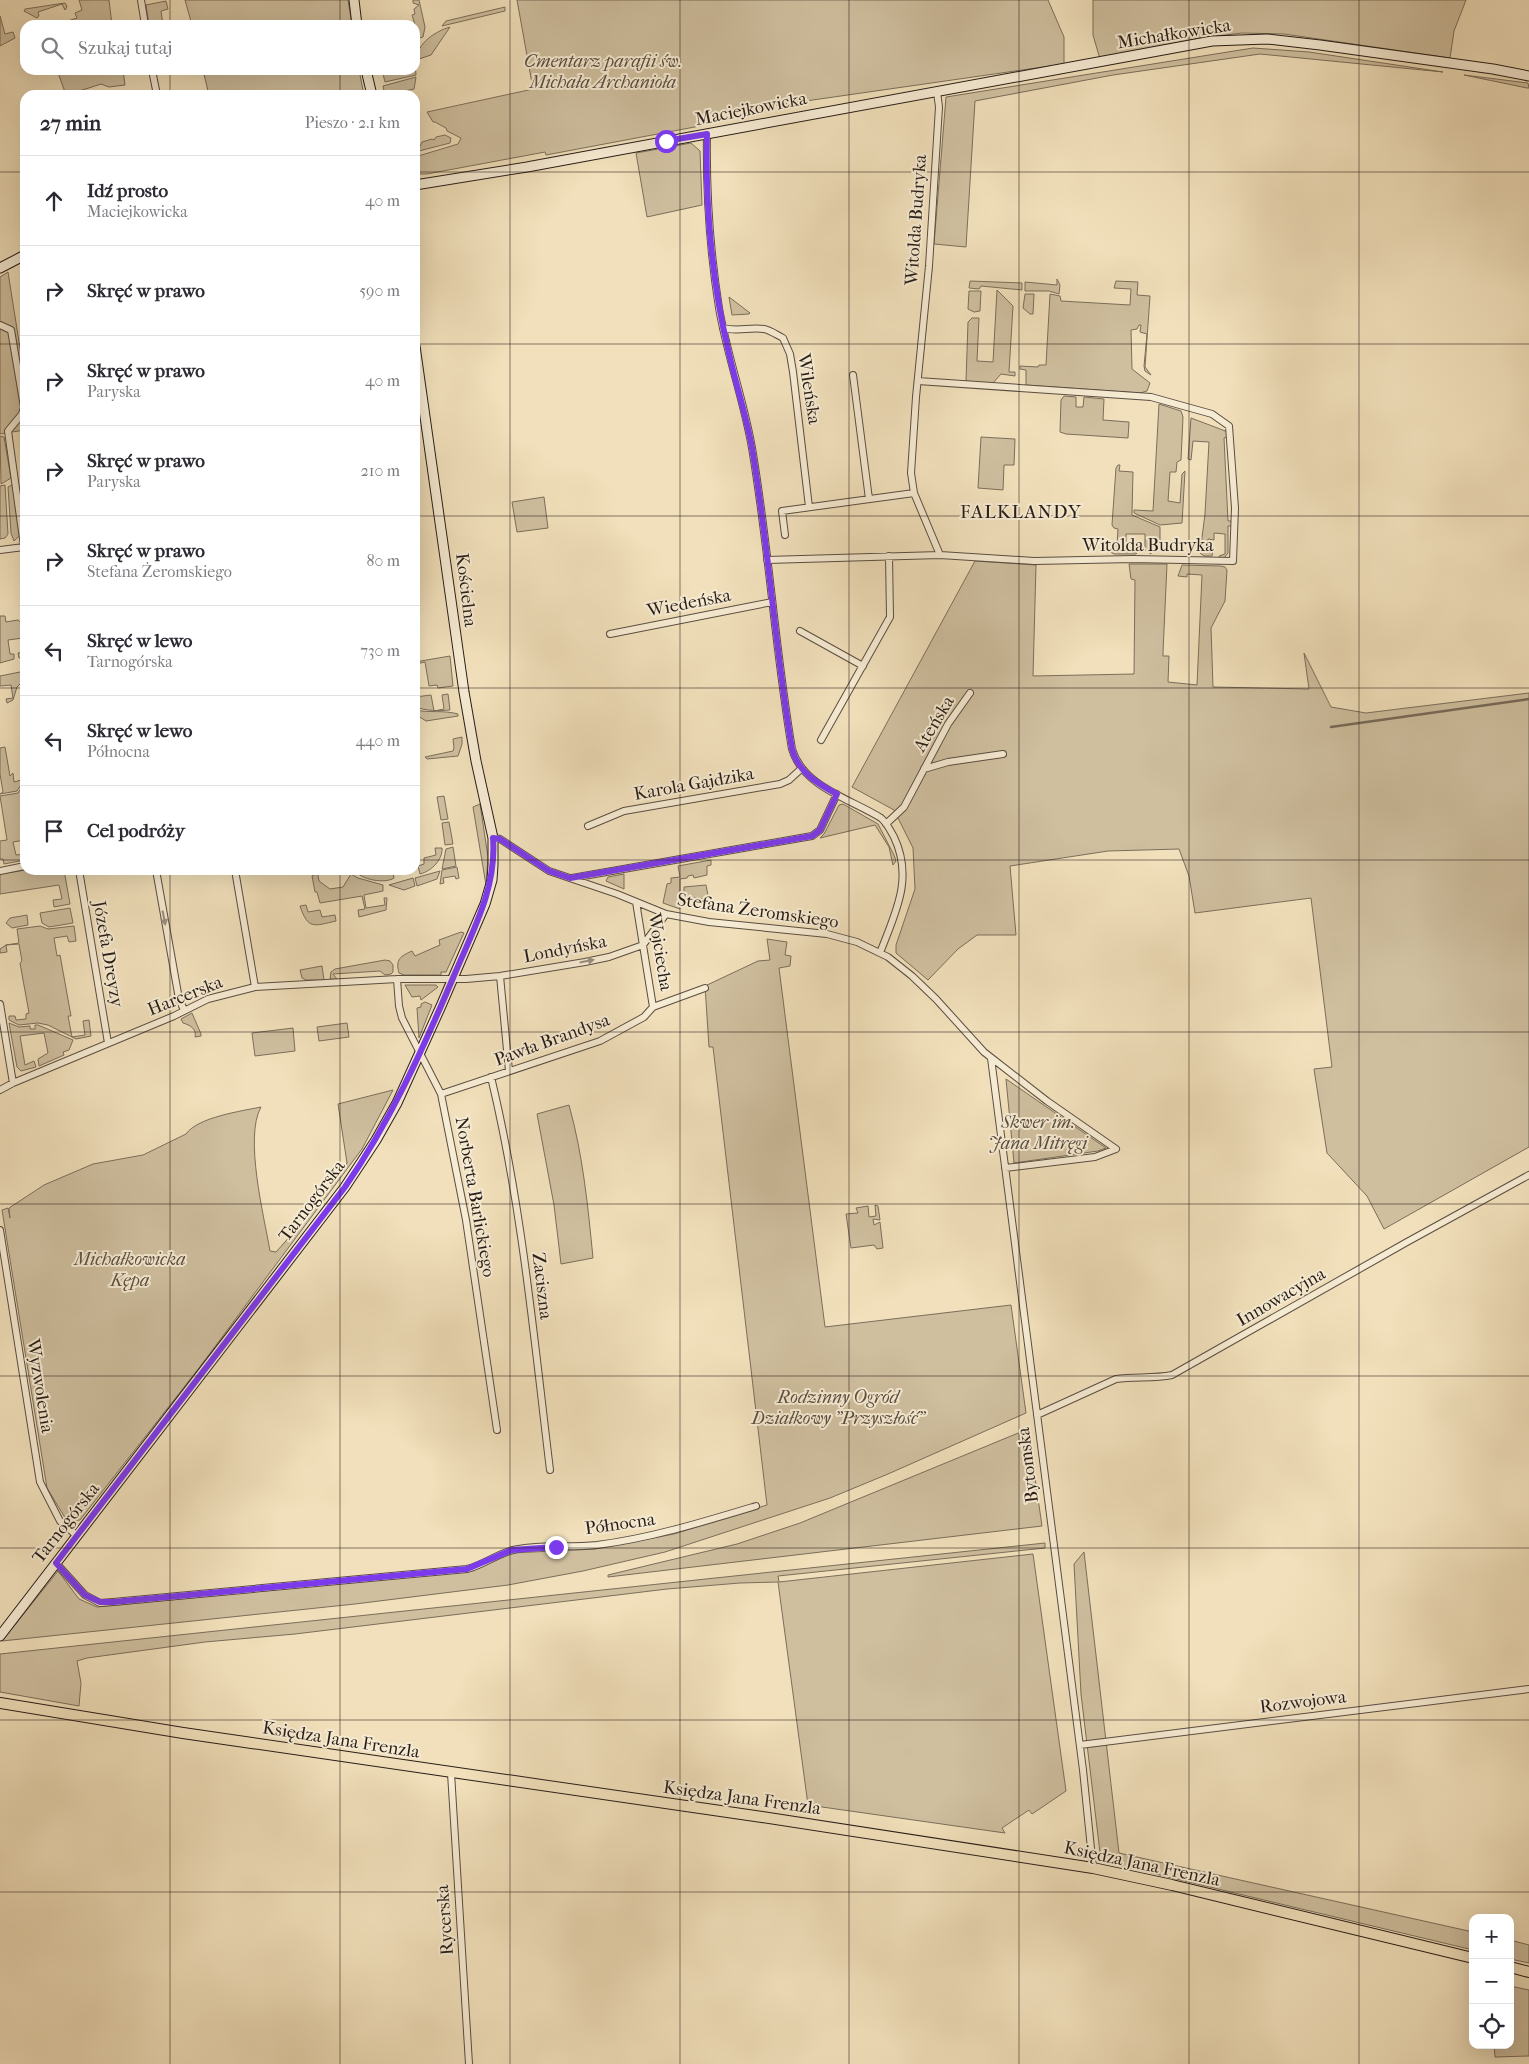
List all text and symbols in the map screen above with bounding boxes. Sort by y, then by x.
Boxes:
street label: Michałkowicka [1116,15,1233,53]
search box [20,20,420,75]
icon: search [38,34,66,62]
text: Szukaj tutaj [78,37,172,59]
park label: Cmentarz parafii św. Michała Archanioła [524,51,682,93]
street label: Maciejkowicka [693,88,809,130]
text: 27 min [40,111,101,135]
text: Pieszo · 2.1 km [305,113,400,132]
route start [655,130,678,153]
street label: Witolda Budryka [901,153,931,287]
text: Idź prosto [87,180,168,202]
icon: ahead [40,187,68,215]
text: 40 m [365,191,400,210]
text: Maciejkowicka [87,202,188,221]
icon: right [40,277,68,305]
text: Skręć w prawo [87,280,205,302]
text: 590 m [359,281,400,300]
street label: Wileńska [793,351,825,427]
text: Skręć w prawo [87,360,205,382]
icon: right [40,367,68,395]
text: 40 m [365,371,400,390]
text: Paryska [87,382,141,401]
text: Skręć w prawo [87,450,205,472]
icon: right [40,457,68,485]
text: 210 m [361,461,400,480]
text: Paryska [87,472,141,491]
district label: FALKLANDY [960,501,1082,523]
street label: Witolda Budryka [1081,535,1214,556]
text: Skręć w prawo [87,540,205,562]
icon: right [40,547,68,575]
text: 80 m [366,551,400,570]
street label: Kościelna [451,552,481,629]
text: Stefana Żeromskiego [87,562,232,581]
street label: Wiedeńska [644,584,733,622]
text: Skręć w lewo [87,630,193,652]
icon: left [40,637,68,665]
text: 730 m [360,641,400,660]
text: Tarnogórska [87,652,173,671]
street label: Ateńska [909,692,959,757]
text: Skręć w lewo [87,720,193,742]
icon: left [40,727,68,755]
text: 440 m [355,731,400,750]
text: Północna [87,742,150,761]
street label: Karola Gajdzika [632,763,756,805]
icon: arrive [40,817,68,845]
text: Cel podróży [87,820,185,842]
street label: Stefana Żeromskiego [676,888,840,933]
street label: Józefa Dreyzy [88,897,128,1010]
one-way arrow [161,910,169,926]
street label: Wojciecha [643,911,677,993]
street label: Londyńska [522,931,609,967]
one-way arrow [580,957,595,965]
street label: Harcerska [145,971,226,1021]
street label: Pawła Brandysa [491,1009,613,1071]
park label: Skwer im. Jana Mitręgi [989,1112,1089,1154]
street label: Norberta Barlickiego [451,1115,499,1279]
street label: Tarnogórska [275,1156,350,1246]
park label: Michałkowicka Kępa [72,1249,186,1291]
street label: Zaciszna [527,1251,557,1321]
street label: Innowacyjna [1233,1263,1330,1331]
street label: Wyzwolenia [22,1337,58,1435]
park label: Rodzinny Ogród Działkowy "Przyszłość" [751,1387,927,1429]
street label: Bytomska [1013,1425,1043,1504]
street label: Tarnogórska [28,1478,104,1567]
street label: Północna [584,1509,657,1539]
route end [545,1536,568,1559]
street label: Rozwojowa [1259,1686,1348,1718]
street label: Księdza Jana Frenzla [261,1717,422,1763]
street label: Księdza Jana Frenzla [662,1777,823,1820]
street label: Księdza Jana Frenzla [1062,1837,1223,1891]
street label: Rycerska [432,1884,458,1956]
map controls [1469,1914,1514,2049]
button: + [1469,1914,1514,1959]
button: − [1469,1959,1514,2004]
button: locate [1469,2004,1514,2049]

